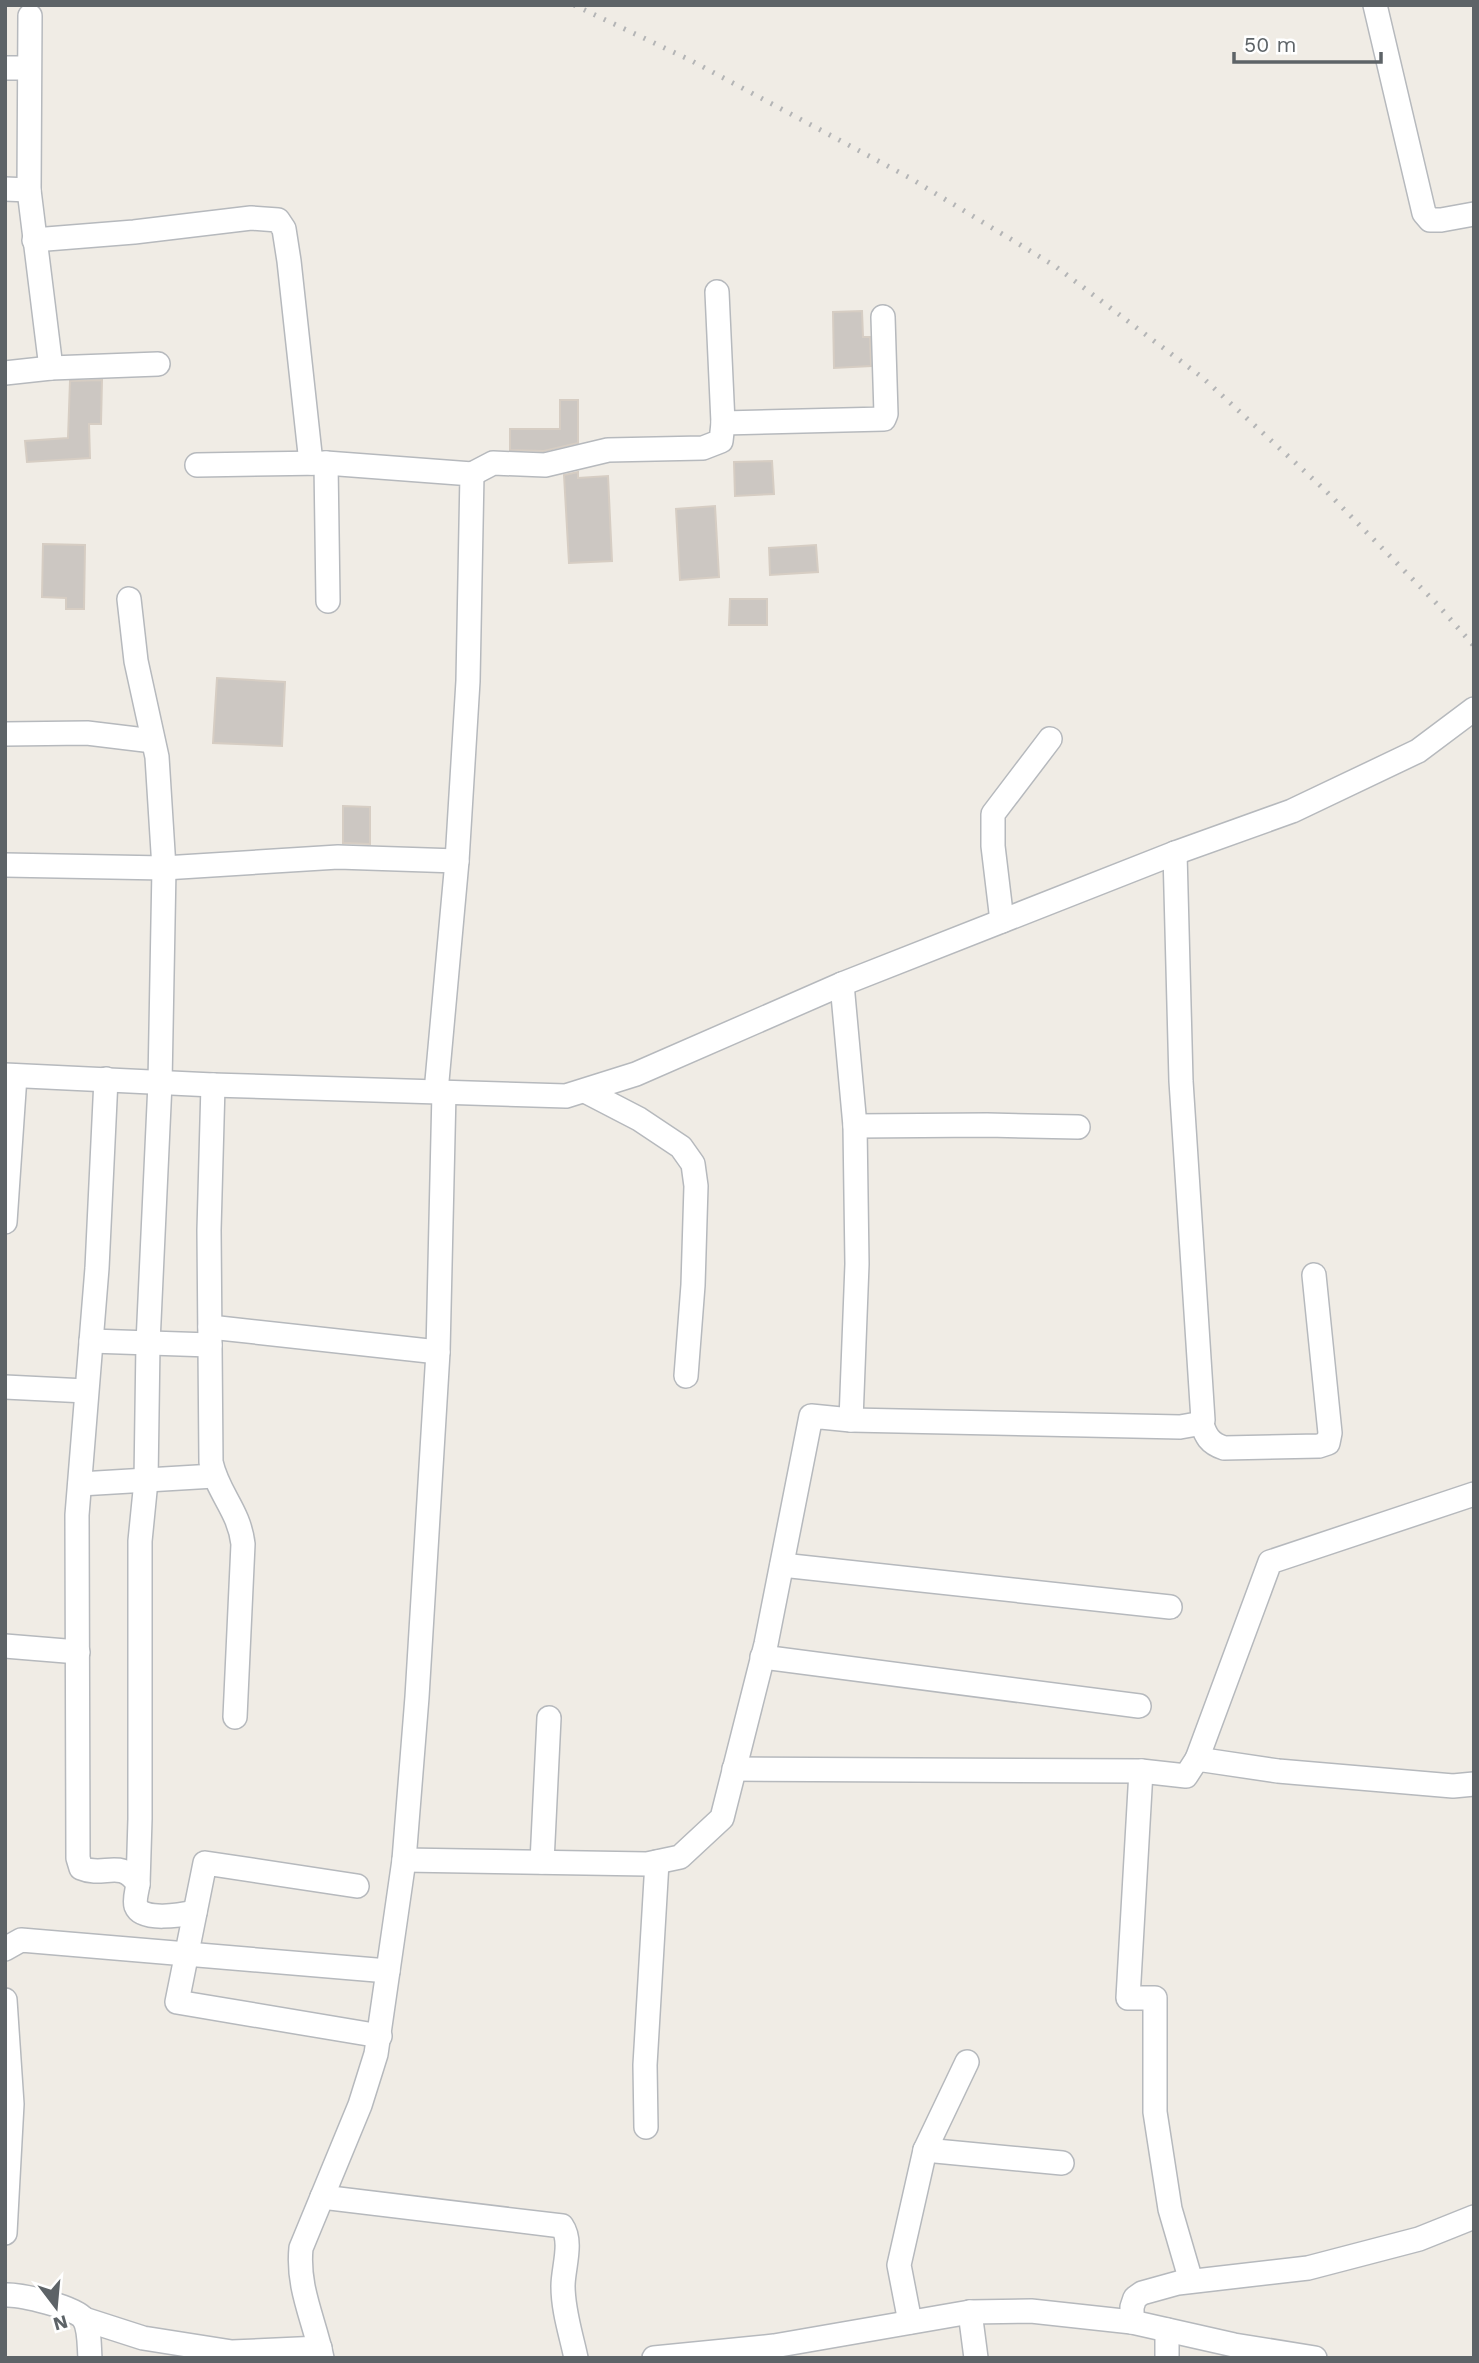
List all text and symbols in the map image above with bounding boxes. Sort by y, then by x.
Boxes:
scale bar [1234,21,1381,65]
text: 50 m [1244,32,1296,57]
north arrow [21,2272,91,2342]
text: N [51,2310,70,2336]

